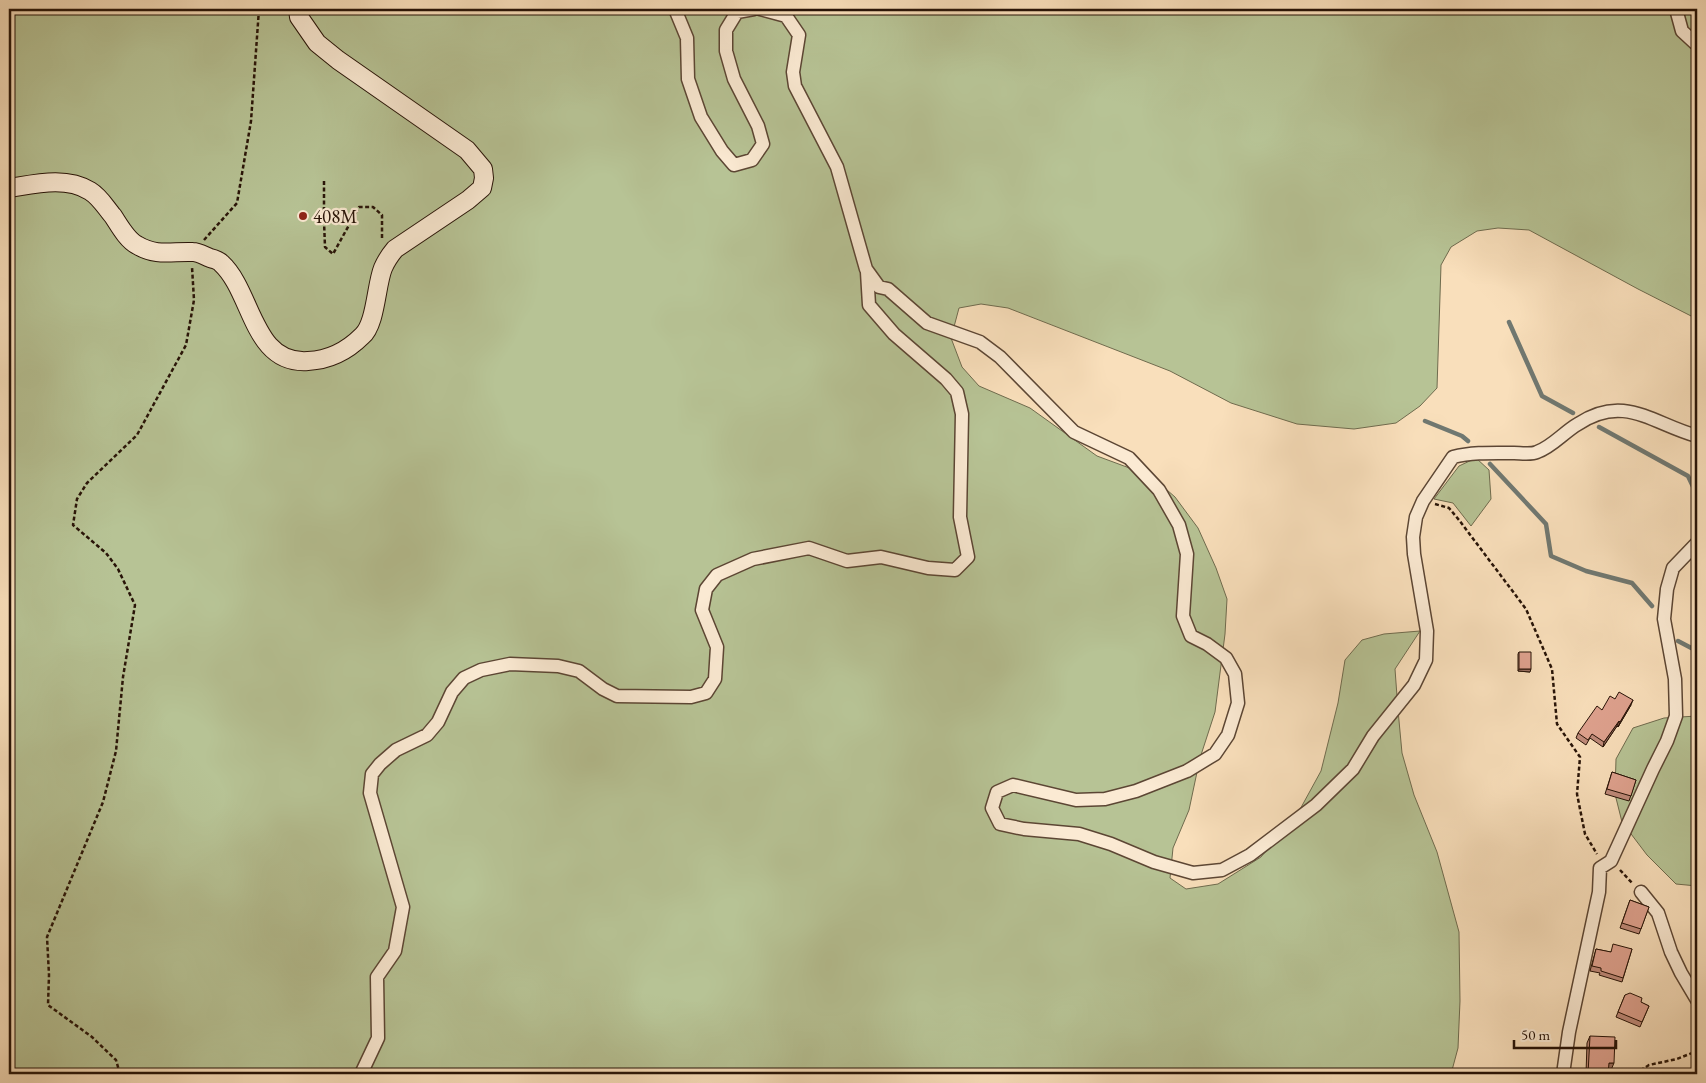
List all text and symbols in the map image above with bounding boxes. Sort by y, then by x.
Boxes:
place label: 408M [313,204,357,229]
marker: 408M [297,210,309,222]
scale bar [1514,1018,1616,1050]
text: 50 m [1521,1025,1550,1044]

